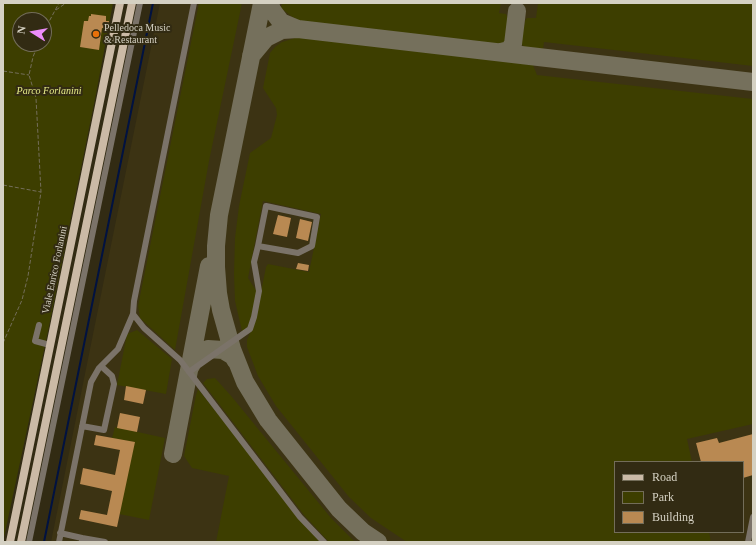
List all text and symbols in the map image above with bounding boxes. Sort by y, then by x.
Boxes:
north arrow [12,12,52,52]
place label: Pelledoca Music & Restaurant [104,22,170,46]
text: N [15,25,28,35]
marker: Pelledoca Music & Restaurant [91,29,101,39]
park label: Parco Forlanini [17,85,81,97]
street label: Viale Enrico Forlanini [40,225,70,315]
legend [614,461,744,533]
text: Road [652,470,677,484]
text: Park [652,490,674,504]
text: Building [652,510,694,524]

